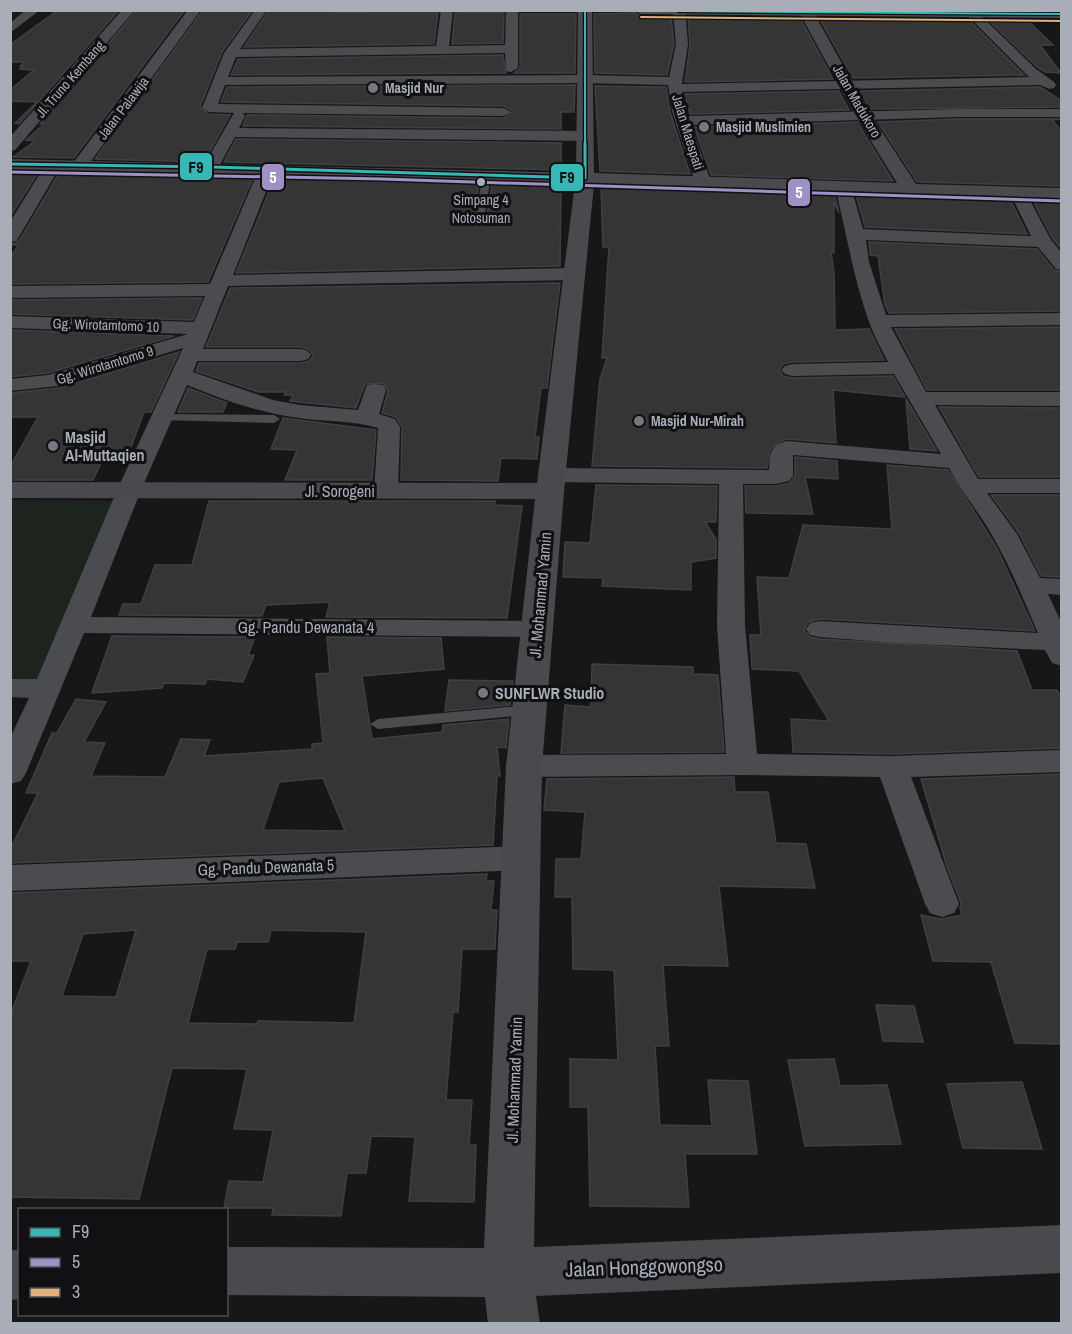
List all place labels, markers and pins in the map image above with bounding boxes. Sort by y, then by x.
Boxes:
place label: Masjid Nur [385,79,444,97]
marker: Masjid Nur [366,81,380,95]
place label: Masjid Muslimien [716,118,811,136]
marker: Masjid Muslimien [697,120,711,134]
marker: Simpang 4 Notosuman [475,176,487,188]
place label: Simpang 4 Notosuman [452,191,510,227]
place label: Masjid Nur-Mirah [651,412,744,430]
marker: Masjid Nur-Mirah [632,414,646,428]
place label: Masjid Al-Muttaqien [65,426,144,466]
marker: Masjid Al-Muttaqien [46,439,60,453]
place label: SUNFLWR Studio [495,682,604,704]
marker: SUNFLWR Studio [476,686,490,700]

